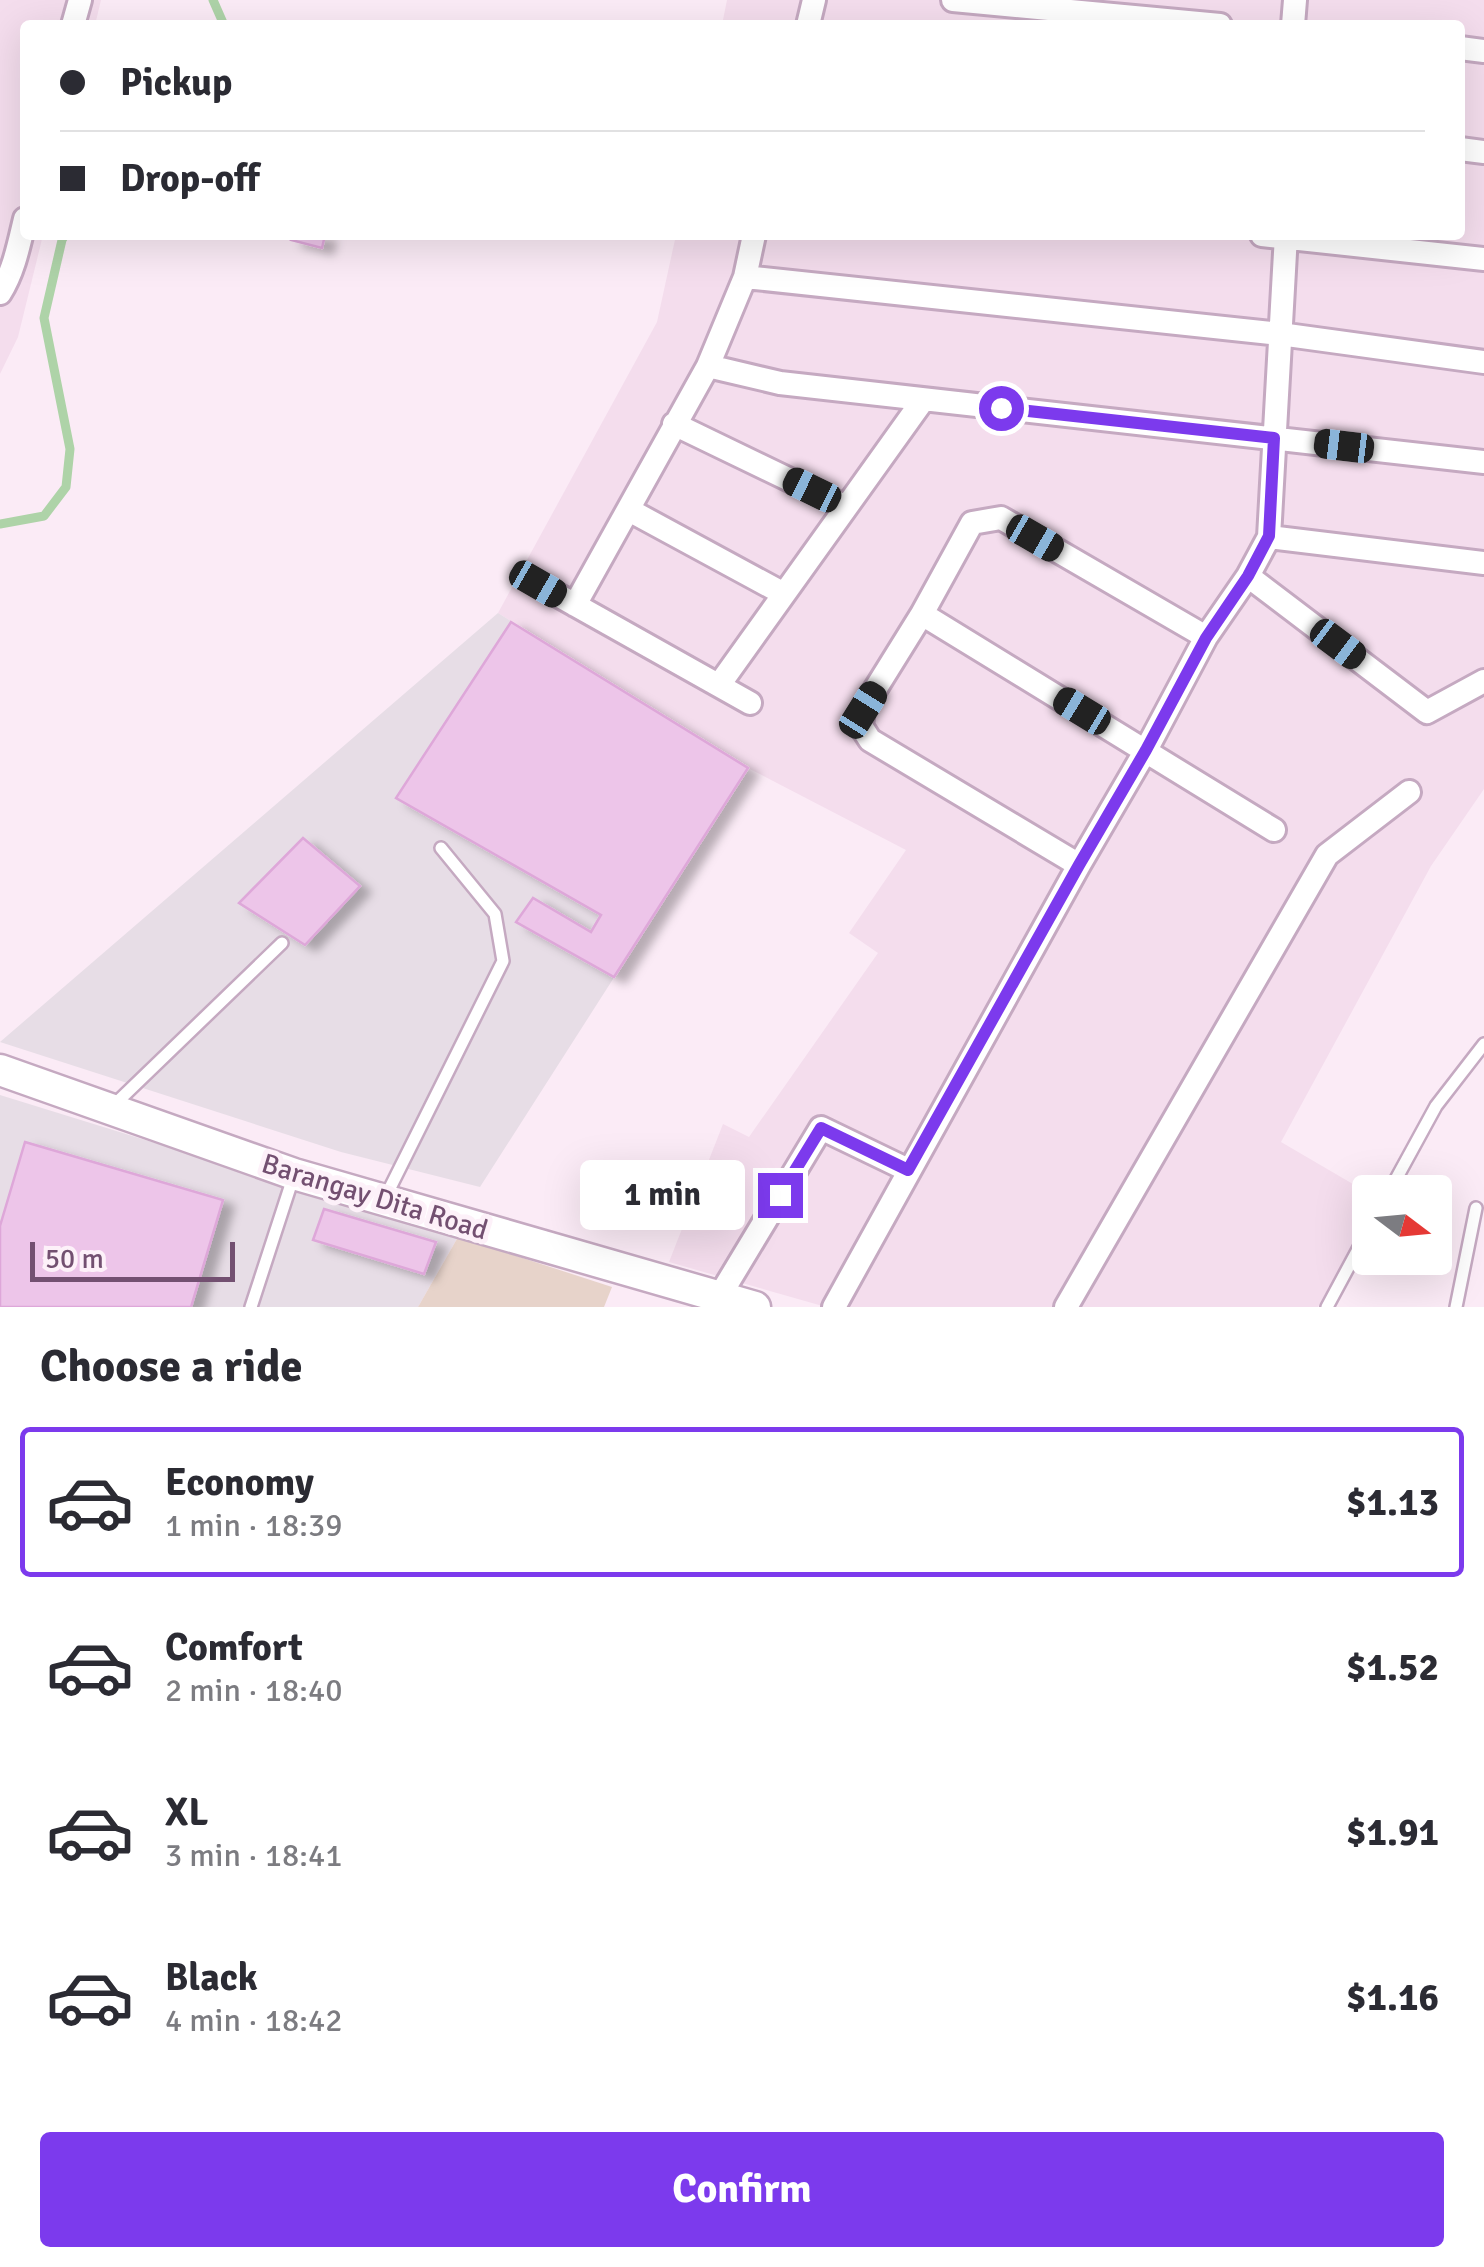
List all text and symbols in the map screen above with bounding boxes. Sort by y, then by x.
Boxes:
text: Pickup [120,59,232,106]
text: Drop-off [120,155,260,202]
route start [979,386,1024,431]
car [1312,427,1376,465]
car [778,463,846,517]
car [1002,510,1068,566]
car [505,556,571,612]
car [1305,614,1371,674]
car [834,677,892,743]
car [1049,683,1115,739]
street label: Barangay Dita Road [258,1146,492,1247]
callout: 1 min [580,1160,745,1230]
route end [758,1173,803,1218]
text: 1 min [624,1175,701,1214]
north arrow [1352,1175,1452,1275]
map controls [1352,1175,1452,1275]
scale bar [30,1237,235,1282]
text: 50 m [45,1242,104,1276]
text: Choose a ride [40,1339,303,1394]
icon: car [45,1457,135,1547]
text: Economy [165,1459,314,1506]
text: $1.13 [1346,1479,1439,1526]
text: 1 min · 18:39 [165,1506,343,1545]
icon: car [45,1622,135,1712]
text: Comfort [165,1624,303,1671]
text: $1.52 [1346,1644,1439,1691]
text: 2 min · 18:40 [165,1671,343,1710]
icon: car [45,1787,135,1877]
text: XL [165,1789,208,1836]
text: $1.91 [1346,1809,1439,1856]
text: 3 min · 18:41 [165,1836,343,1875]
icon: car [45,1952,135,2042]
text: Black [165,1954,258,2001]
text: $1.16 [1346,1974,1439,2021]
text: 4 min · 18:42 [165,2001,343,2040]
button: Confirm [40,2132,1444,2247]

